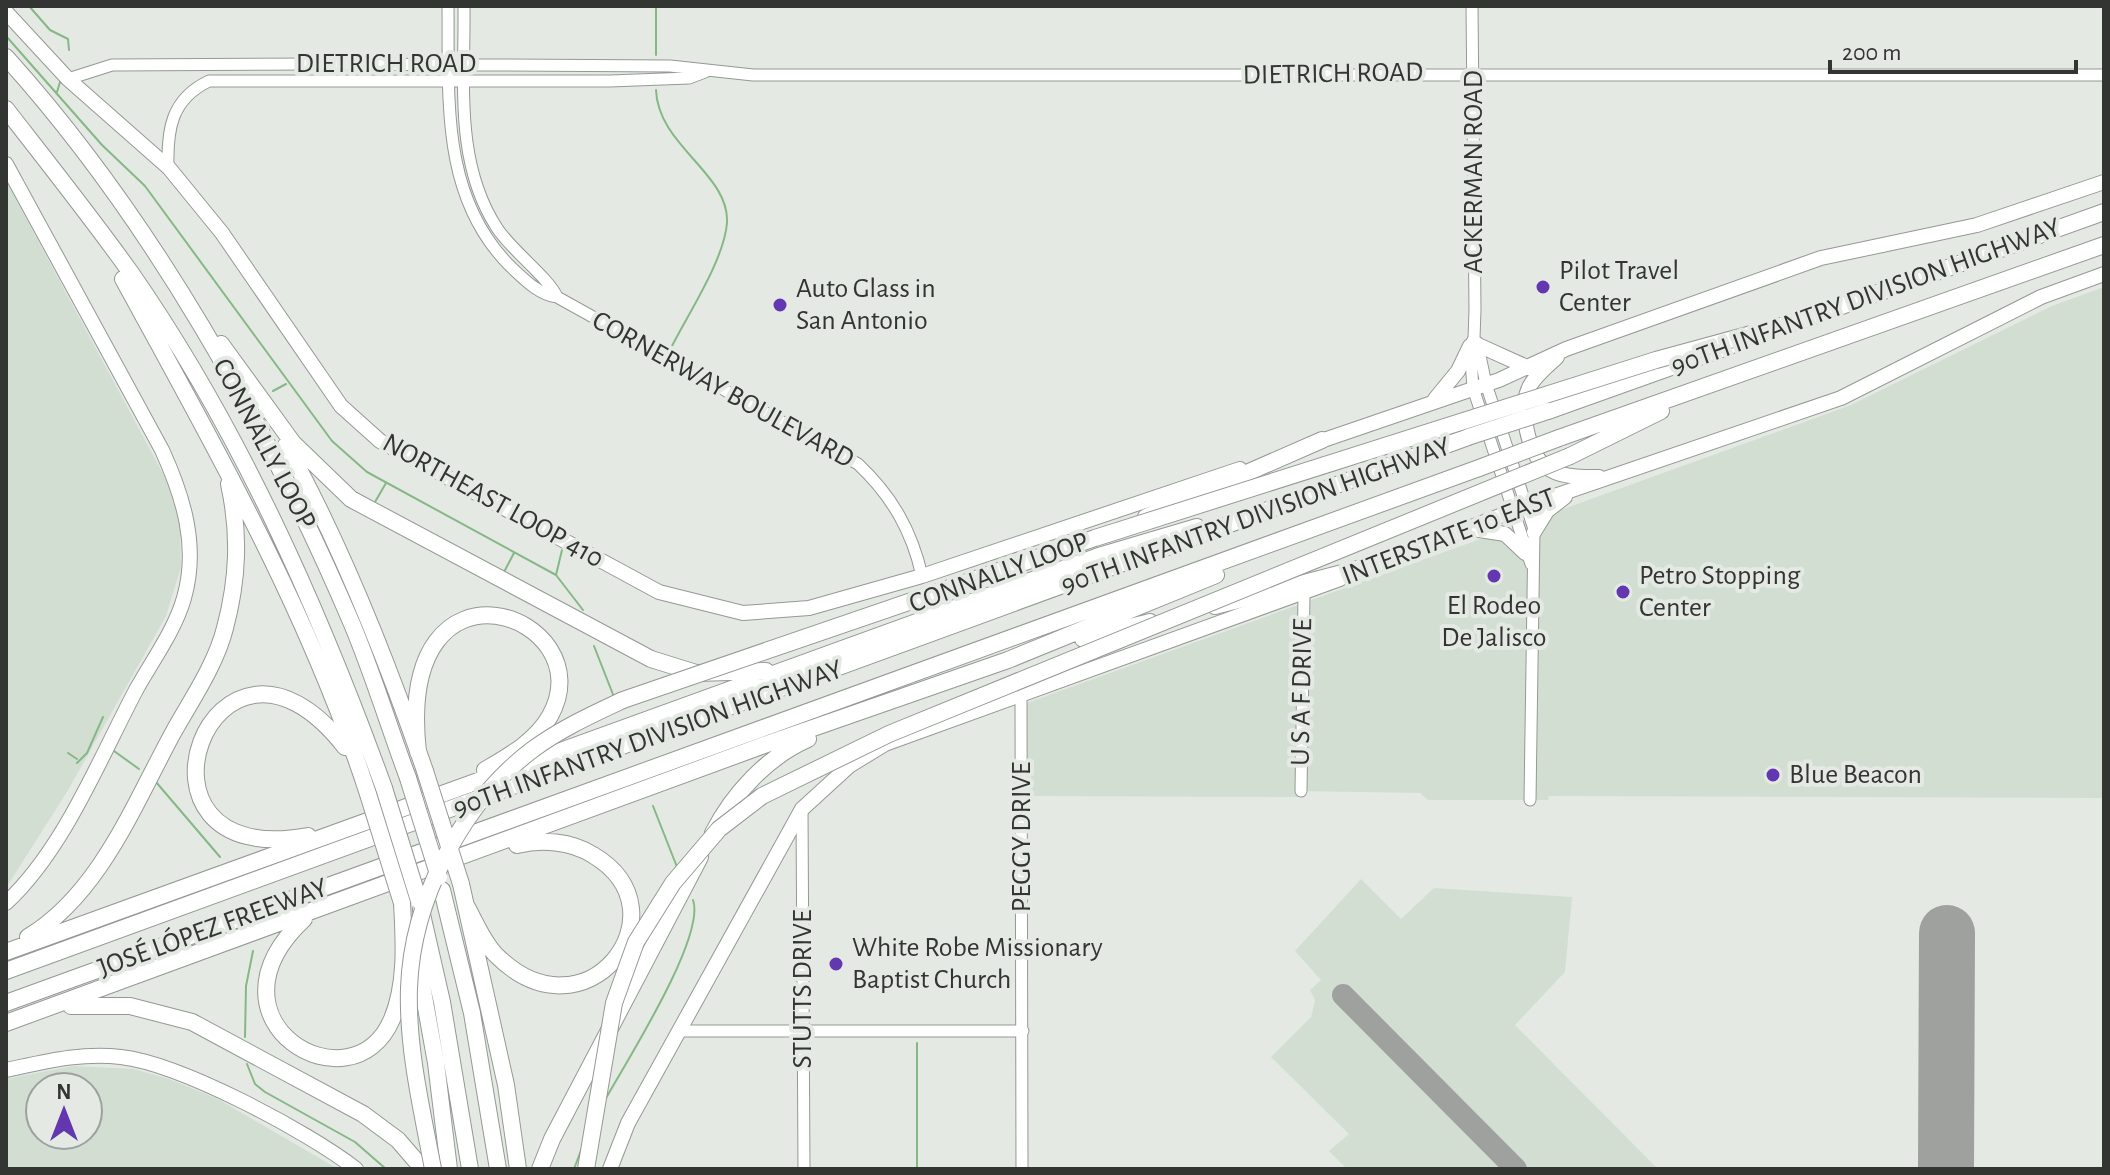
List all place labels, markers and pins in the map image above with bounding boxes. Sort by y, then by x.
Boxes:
place label: Pilot Travel Center [1559,257,1679,317]
place label: Auto Glass in San Antonio [796,275,936,335]
marker: Pilot Travel Center [1534,278,1552,296]
marker: Auto Glass in San Antonio [771,296,789,314]
place label: Petro Stopping Center [1639,562,1801,622]
marker: El Rodeo De Jalisco [1485,567,1503,585]
marker: Petro Stopping Center [1614,583,1632,601]
place label: El Rodeo De Jalisco [1441,592,1547,652]
place label: Blue Beacon [1789,761,1922,789]
marker: Blue Beacon [1764,766,1782,784]
place label: White Robe Missionary Baptist Church [852,934,1103,994]
marker: White Robe Missionary Baptist Church [827,955,845,973]

